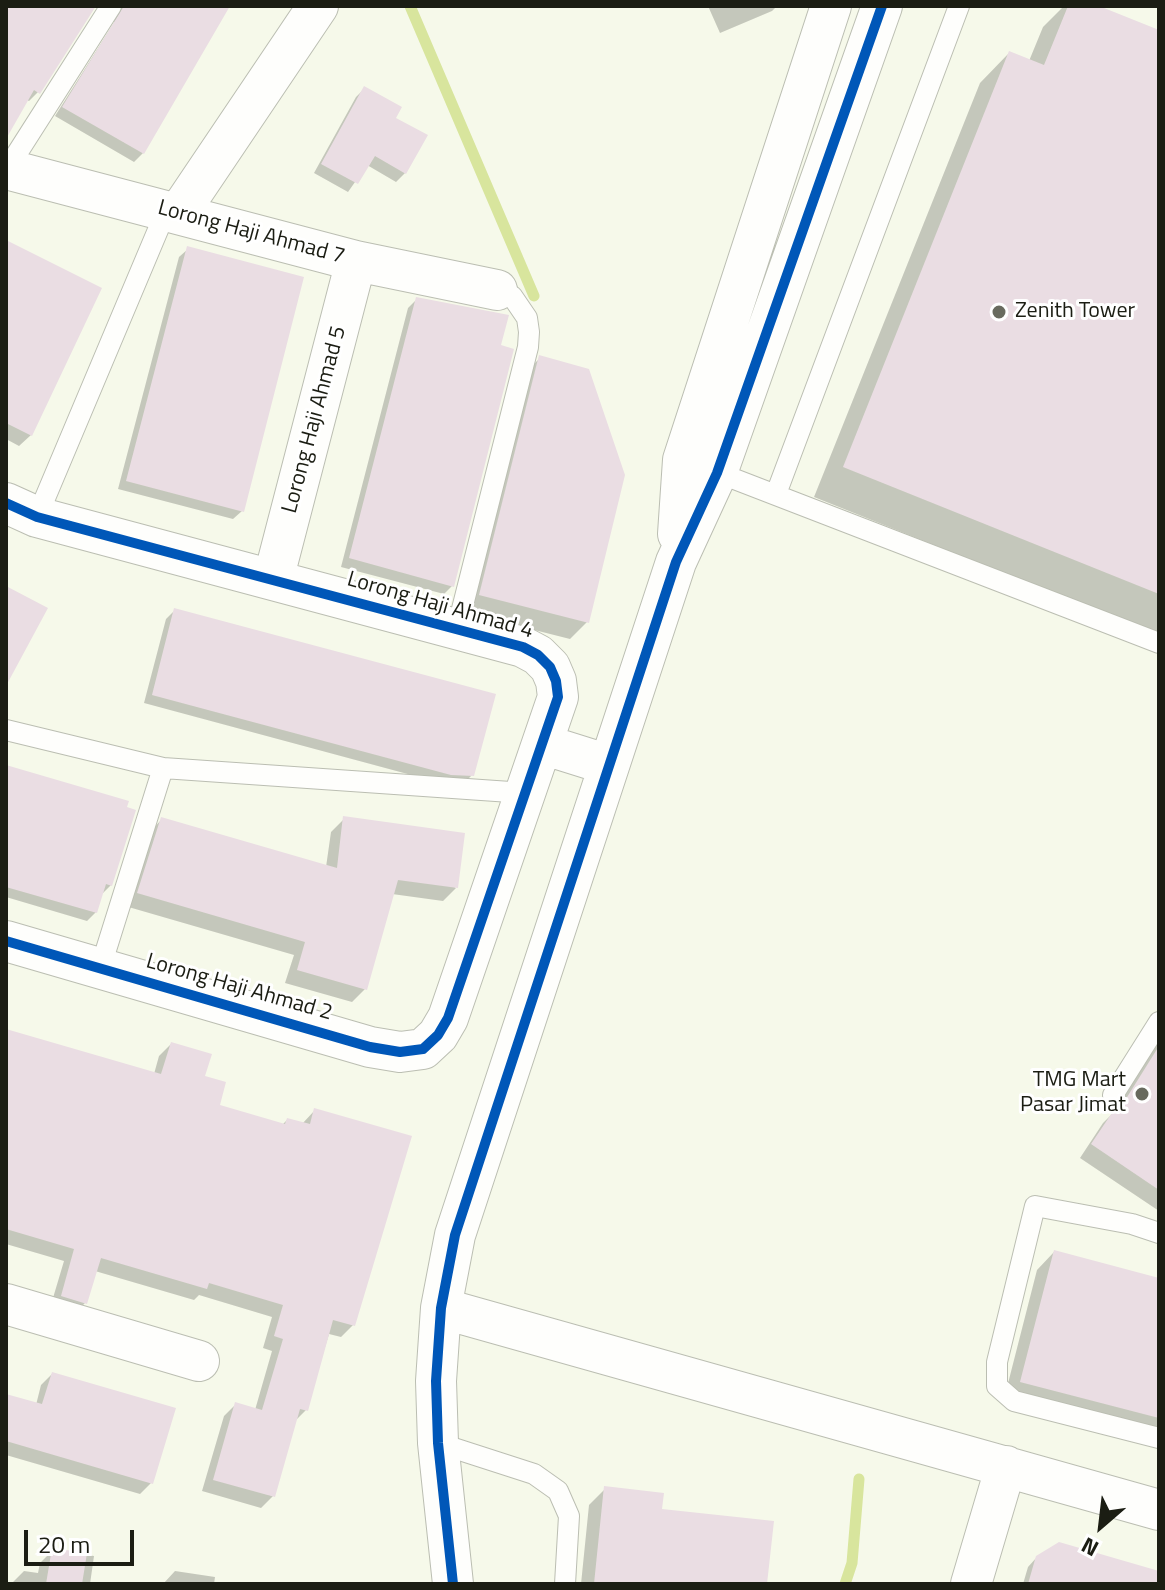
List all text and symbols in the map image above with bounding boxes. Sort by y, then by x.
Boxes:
street label: Lorong Haji Ahmad 7 [155,195,347,271]
place label: Zenith Tower [1015,299,1135,325]
marker: Zenith Tower [990,303,1008,321]
street label: Lorong Haji Ahmad 5 [277,324,353,516]
street label: Lorong Haji Ahmad 4 [344,567,536,645]
street label: Lorong Haji Ahmad 2 [143,949,335,1027]
place label: TMG Mart Pasar Jimat [1020,1068,1126,1120]
marker: TMG Mart Pasar Jimat [1133,1085,1151,1103]
north arrow [1061,1486,1141,1566]
scale bar [28,1514,138,1564]
text: 20 m [38,1526,90,1562]
text: N [1075,1529,1104,1566]

